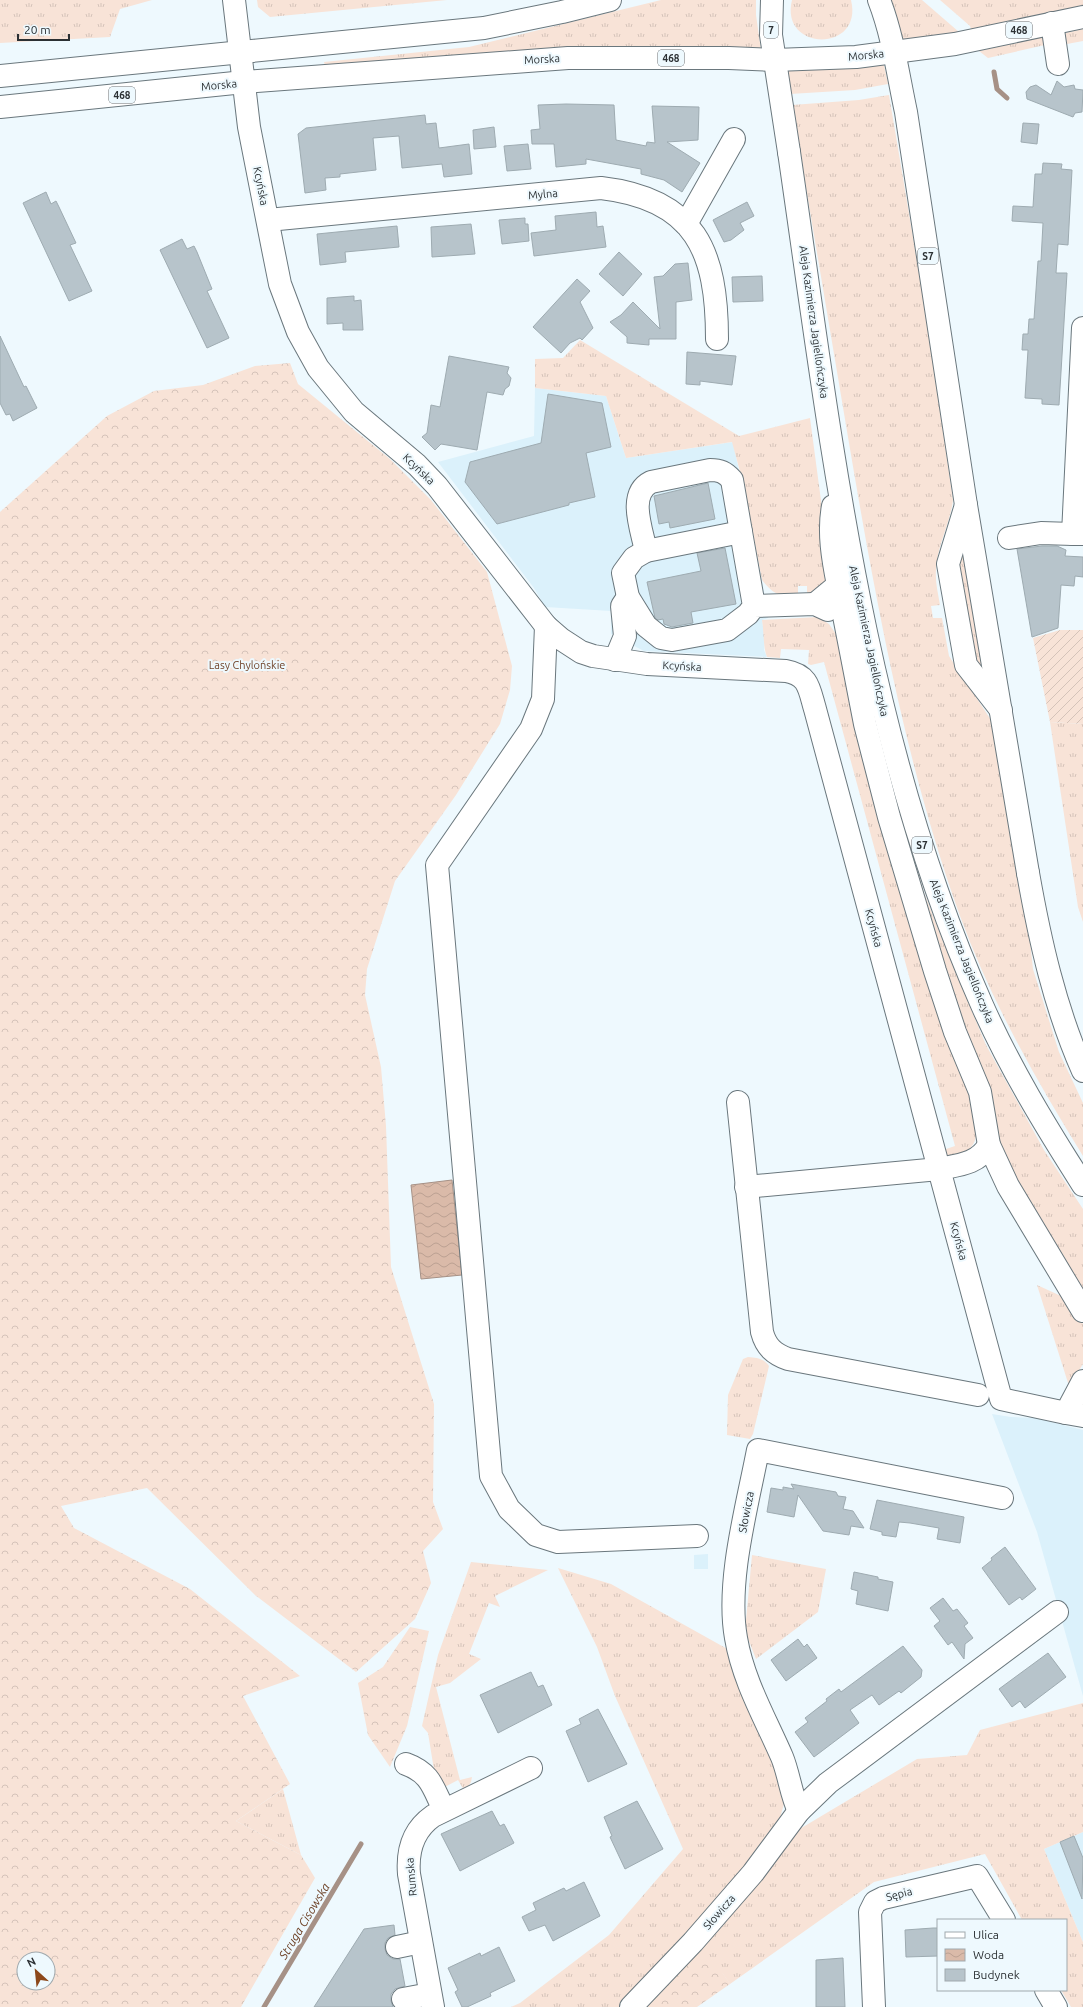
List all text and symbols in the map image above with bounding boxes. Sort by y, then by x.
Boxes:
scale bar [18,16,69,42]
road number: 7 [764,22,778,38]
road number: 468 [1006,22,1032,38]
text: 20 m [24,23,51,36]
street label: Morska [847,47,885,63]
road number: 468 [658,50,684,66]
street label: Morska [524,52,560,66]
street label: Morska [200,77,238,93]
road number: 468 [109,87,135,103]
street label: Kcyńska [251,166,271,206]
street label: Mylna [528,187,558,201]
street label: Aleja Kazimierza Jagiellończyka [797,245,831,399]
road number: S7 [918,248,938,264]
street label: Kcyńska [401,451,437,487]
street label: Aleja Kazimierza Jagiellończyka [847,564,891,718]
park label: Lasy Chylońskie [209,659,285,671]
street label: Kcyńska [662,659,702,673]
road number: S7 [912,837,932,853]
street label: Aleja Kazimierza Jagiellończyka [928,877,996,1025]
street label: Kcyńska [863,907,885,949]
street label: Kcyńska [948,1220,970,1262]
street label: Słowicza [736,1490,756,1534]
street label: Rumska [403,1857,419,1897]
water label: Struga Cisowska [276,1880,332,1962]
street label: Sępia [885,1885,913,1903]
street label: Słowicza [701,1892,737,1932]
legend [937,1919,1067,1991]
text: Ulica [973,1928,999,1941]
text: Woda [973,1948,1004,1961]
north arrow [16,1951,56,1991]
text: N [25,1955,38,1969]
text: Budynek [973,1968,1020,1981]

